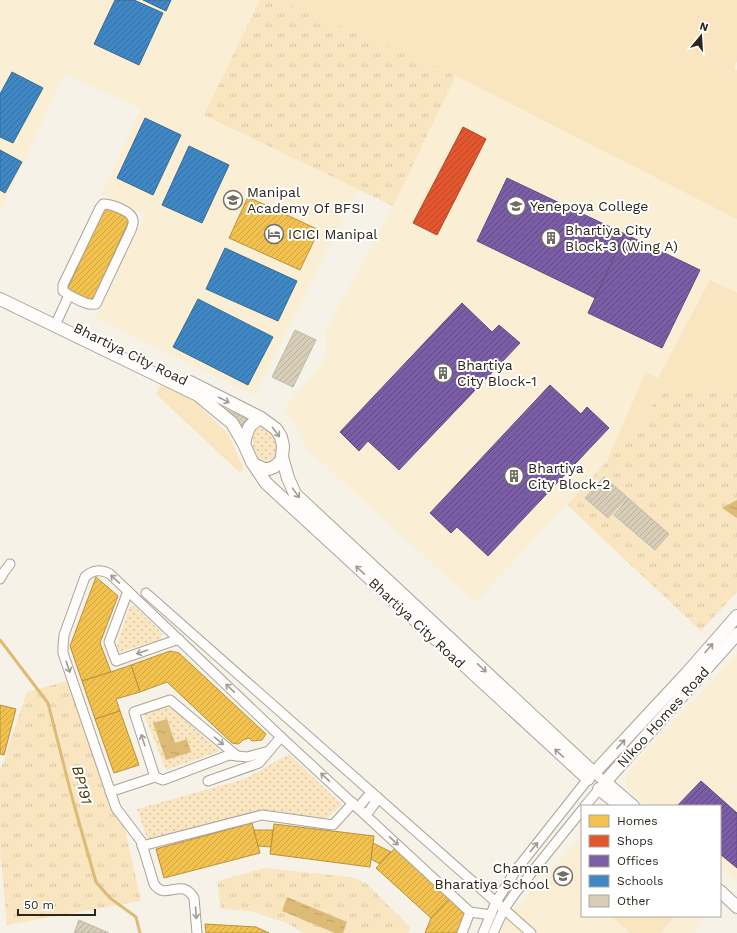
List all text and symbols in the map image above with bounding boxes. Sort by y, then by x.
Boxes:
north arrow [681,16,721,56]
text: N [698,20,710,34]
place label: Manipal Academy Of BFSI [247,184,365,216]
school or university icon: Manipal Academy Of BFSI [222,189,244,211]
school or university icon: Yenepoya College [505,195,527,217]
place label: Yenepoya College [530,198,648,214]
place label: Bhartiya City Block-3 (Wing A) [565,222,678,254]
hotel icon: ICICI Manipal [263,223,285,245]
place label: ICICI Manipal [288,226,378,242]
building icon: Bhartiya City Block-3 (Wing A) [540,227,562,249]
street label: Bhartiya City Road [71,319,191,389]
place label: Bhartiya City Block-1 [457,357,537,389]
building icon: Bhartiya City Block-1 [432,362,454,384]
one-way arrow [218,396,230,404]
one-way arrow [272,426,281,437]
place label: Bhartiya City Block-2 [528,460,610,492]
building icon: Bhartiya City Block-2 [503,465,525,487]
one-way arrow [292,487,300,498]
one-way arrow [356,566,366,575]
one-way arrow [111,575,121,584]
street label: Bhartiya City Road [366,575,468,671]
one-way arrow [704,643,713,654]
one-way arrow [136,648,148,656]
one-way arrow [65,660,72,673]
one-way arrow [477,663,487,673]
street label: Nikoo Homes Road [614,663,712,771]
one-way arrow [225,683,235,693]
one-way arrow [139,733,146,746]
one-way arrow [213,736,224,745]
one-way arrow [616,739,626,749]
one-way arrow [554,748,564,758]
water label: BP191 [68,764,96,807]
one-way arrow [320,772,330,782]
legend [581,805,721,917]
text: Homes [617,814,658,828]
text: Shops [617,834,653,848]
one-way arrow [389,836,399,846]
one-way arrow [530,842,538,853]
text: Offices [617,854,659,868]
place label: Chaman Bharatiya School [435,860,550,892]
school or university icon: Chaman Bharatiya School [552,865,574,887]
text: Schools [617,874,663,888]
scale bar [18,891,95,917]
text: Other [617,894,650,908]
text: 50 m [24,898,54,912]
one-way arrow [192,906,199,919]

